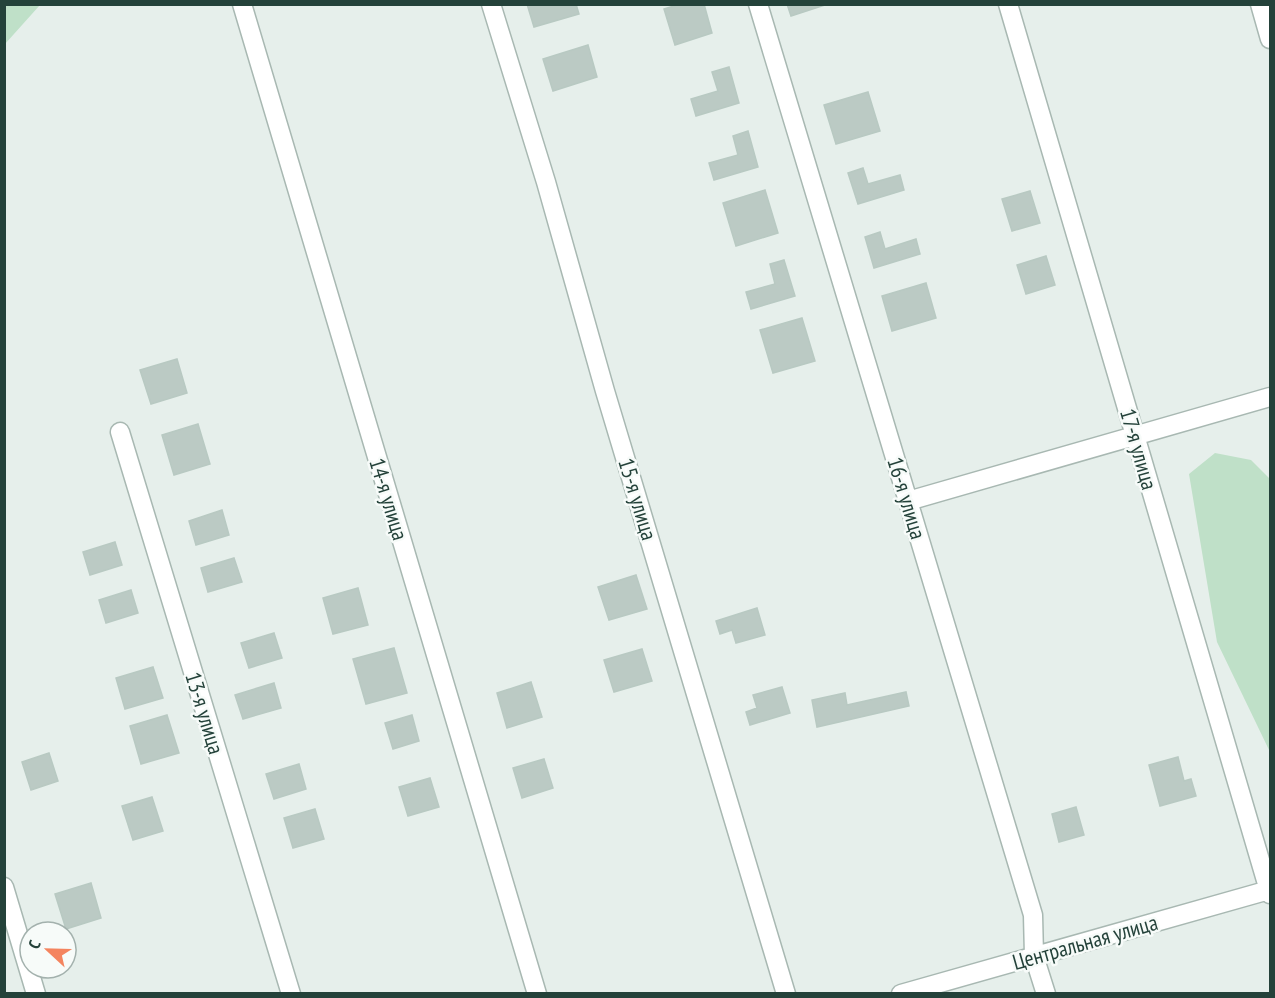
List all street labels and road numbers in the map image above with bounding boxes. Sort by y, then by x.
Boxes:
street label: 17-я улица [1114,405,1164,493]
street label: 16-я улица [881,454,933,542]
street label: 14-я улица [363,455,415,543]
street label: 15-я улица [612,455,664,543]
street label: 13-я улица [179,669,231,757]
street label: Центральная улица [1009,908,1161,976]

